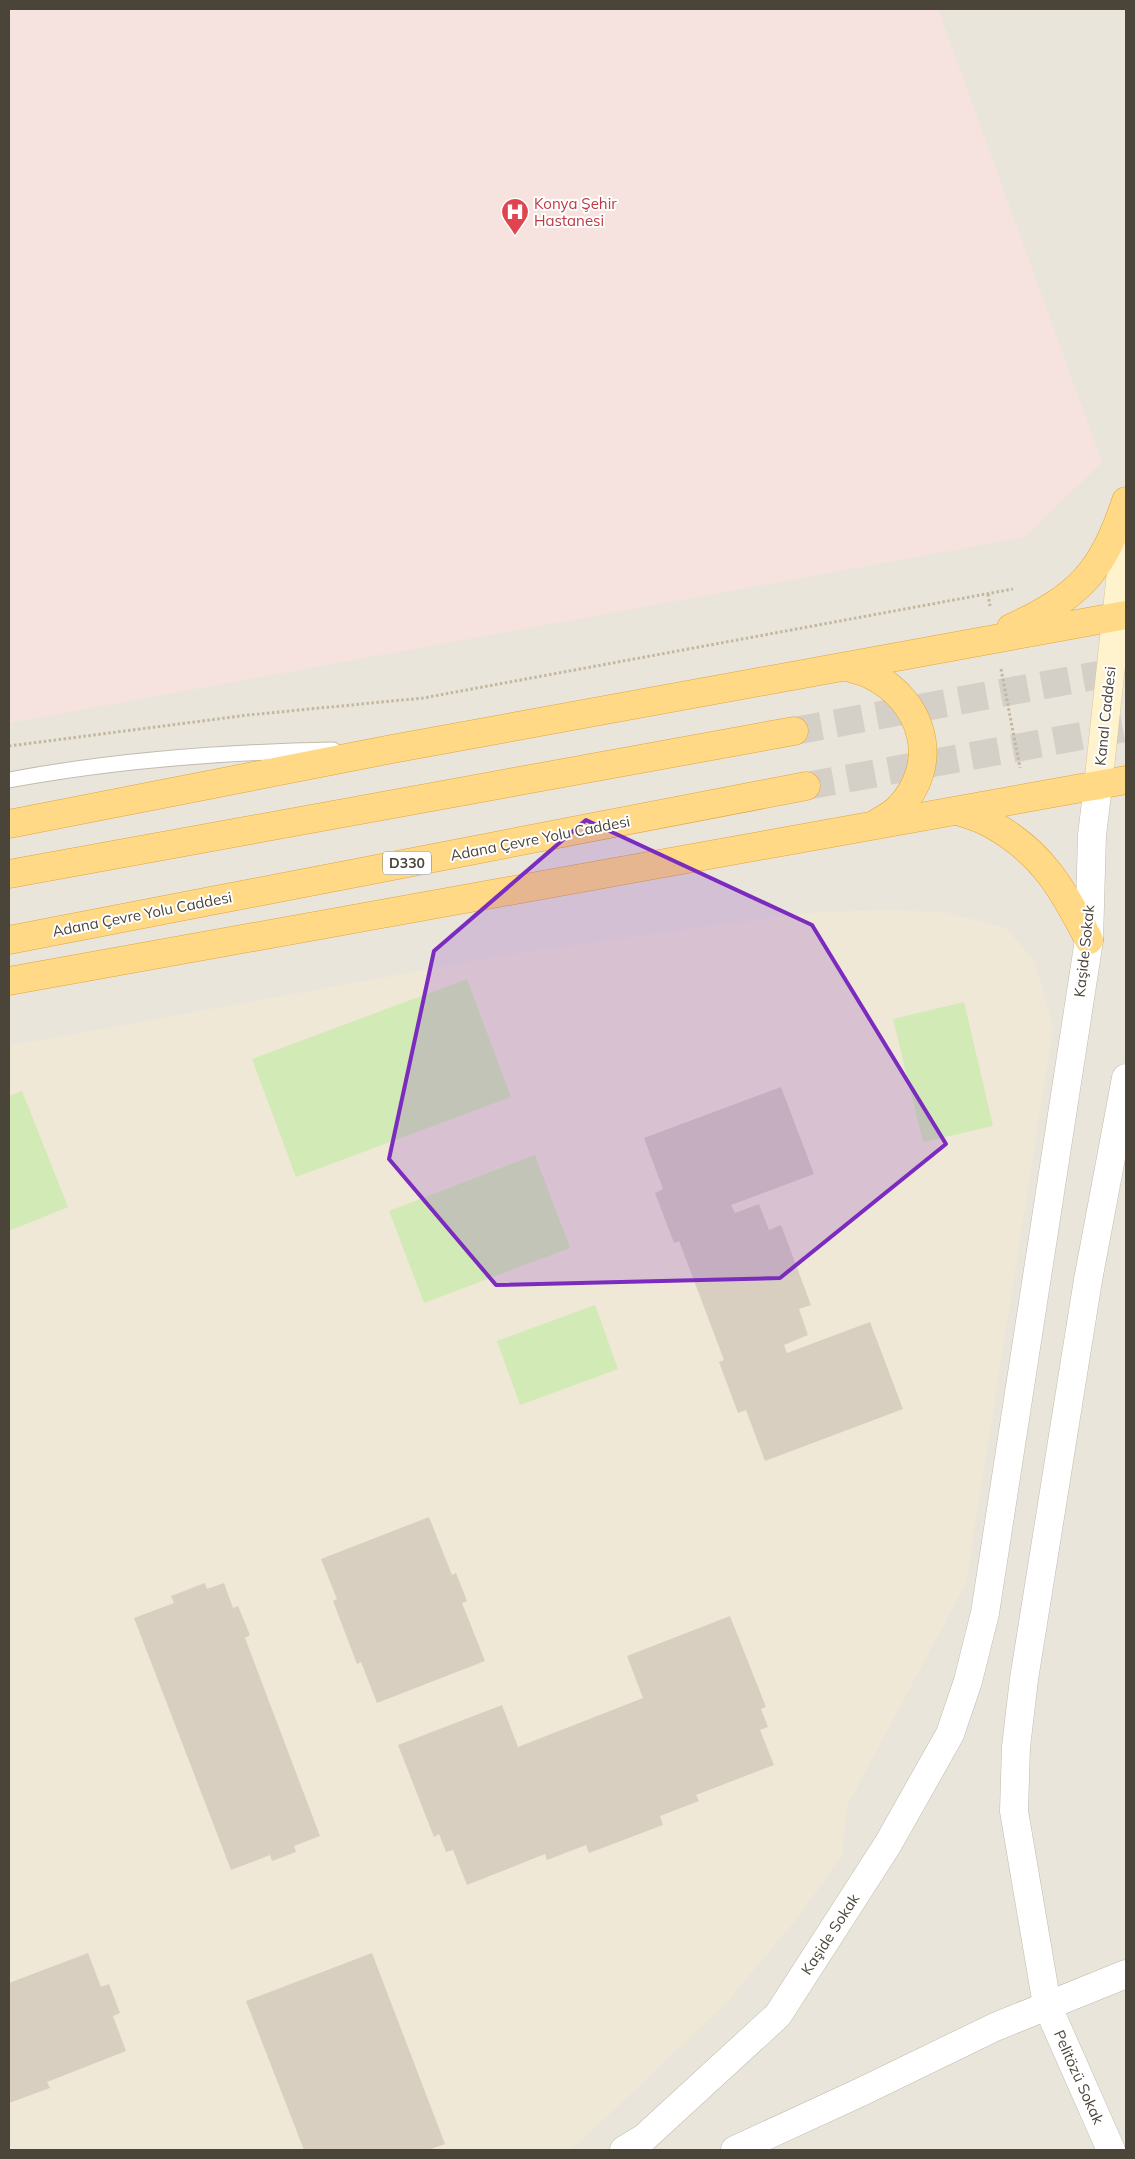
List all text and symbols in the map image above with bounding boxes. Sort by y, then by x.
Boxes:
place label: Konya Şehir Hastanesi [534,194,617,230]
hospital icon: Konya Şehir Hastanesi [500,197,530,236]
street label: Kanal Caddesi [1090,665,1120,767]
street label: Adana Çevre Yolu Caddesi [449,811,631,865]
road number: D330 [383,851,431,874]
street label: Adana Çevre Yolu Caddesi [51,887,233,941]
street label: Kaşide Sokak [1070,904,1098,998]
street label: Kaşide Sokak [797,1890,863,1978]
street label: Pelitözü Sokak [1050,2027,1108,2127]

